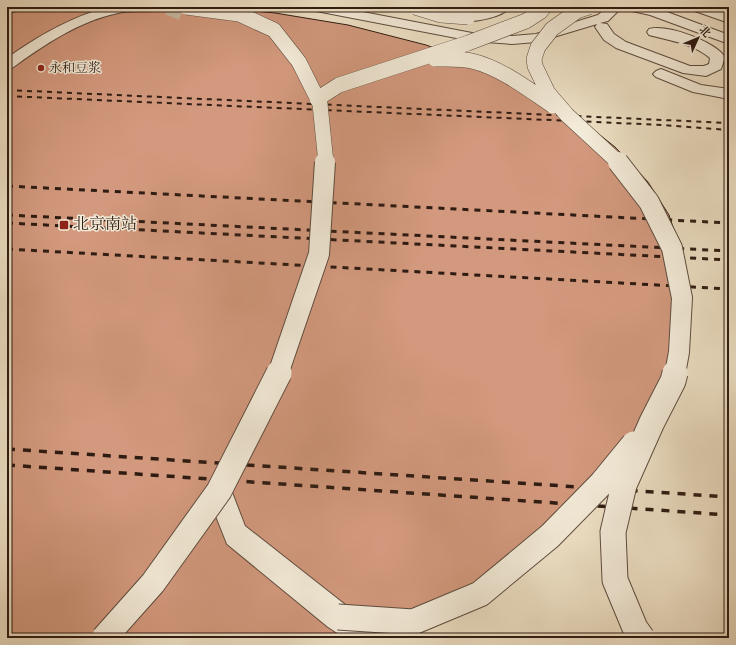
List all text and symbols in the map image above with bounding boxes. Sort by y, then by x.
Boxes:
north arrow [678,18,718,58]
text: 北 [696,23,713,41]
place label: 永和豆浆 [49,60,101,77]
marker: 永和豆浆 [36,63,46,73]
place label: 北京南站 [73,215,137,235]
marker: 北京南站 [58,219,70,231]

